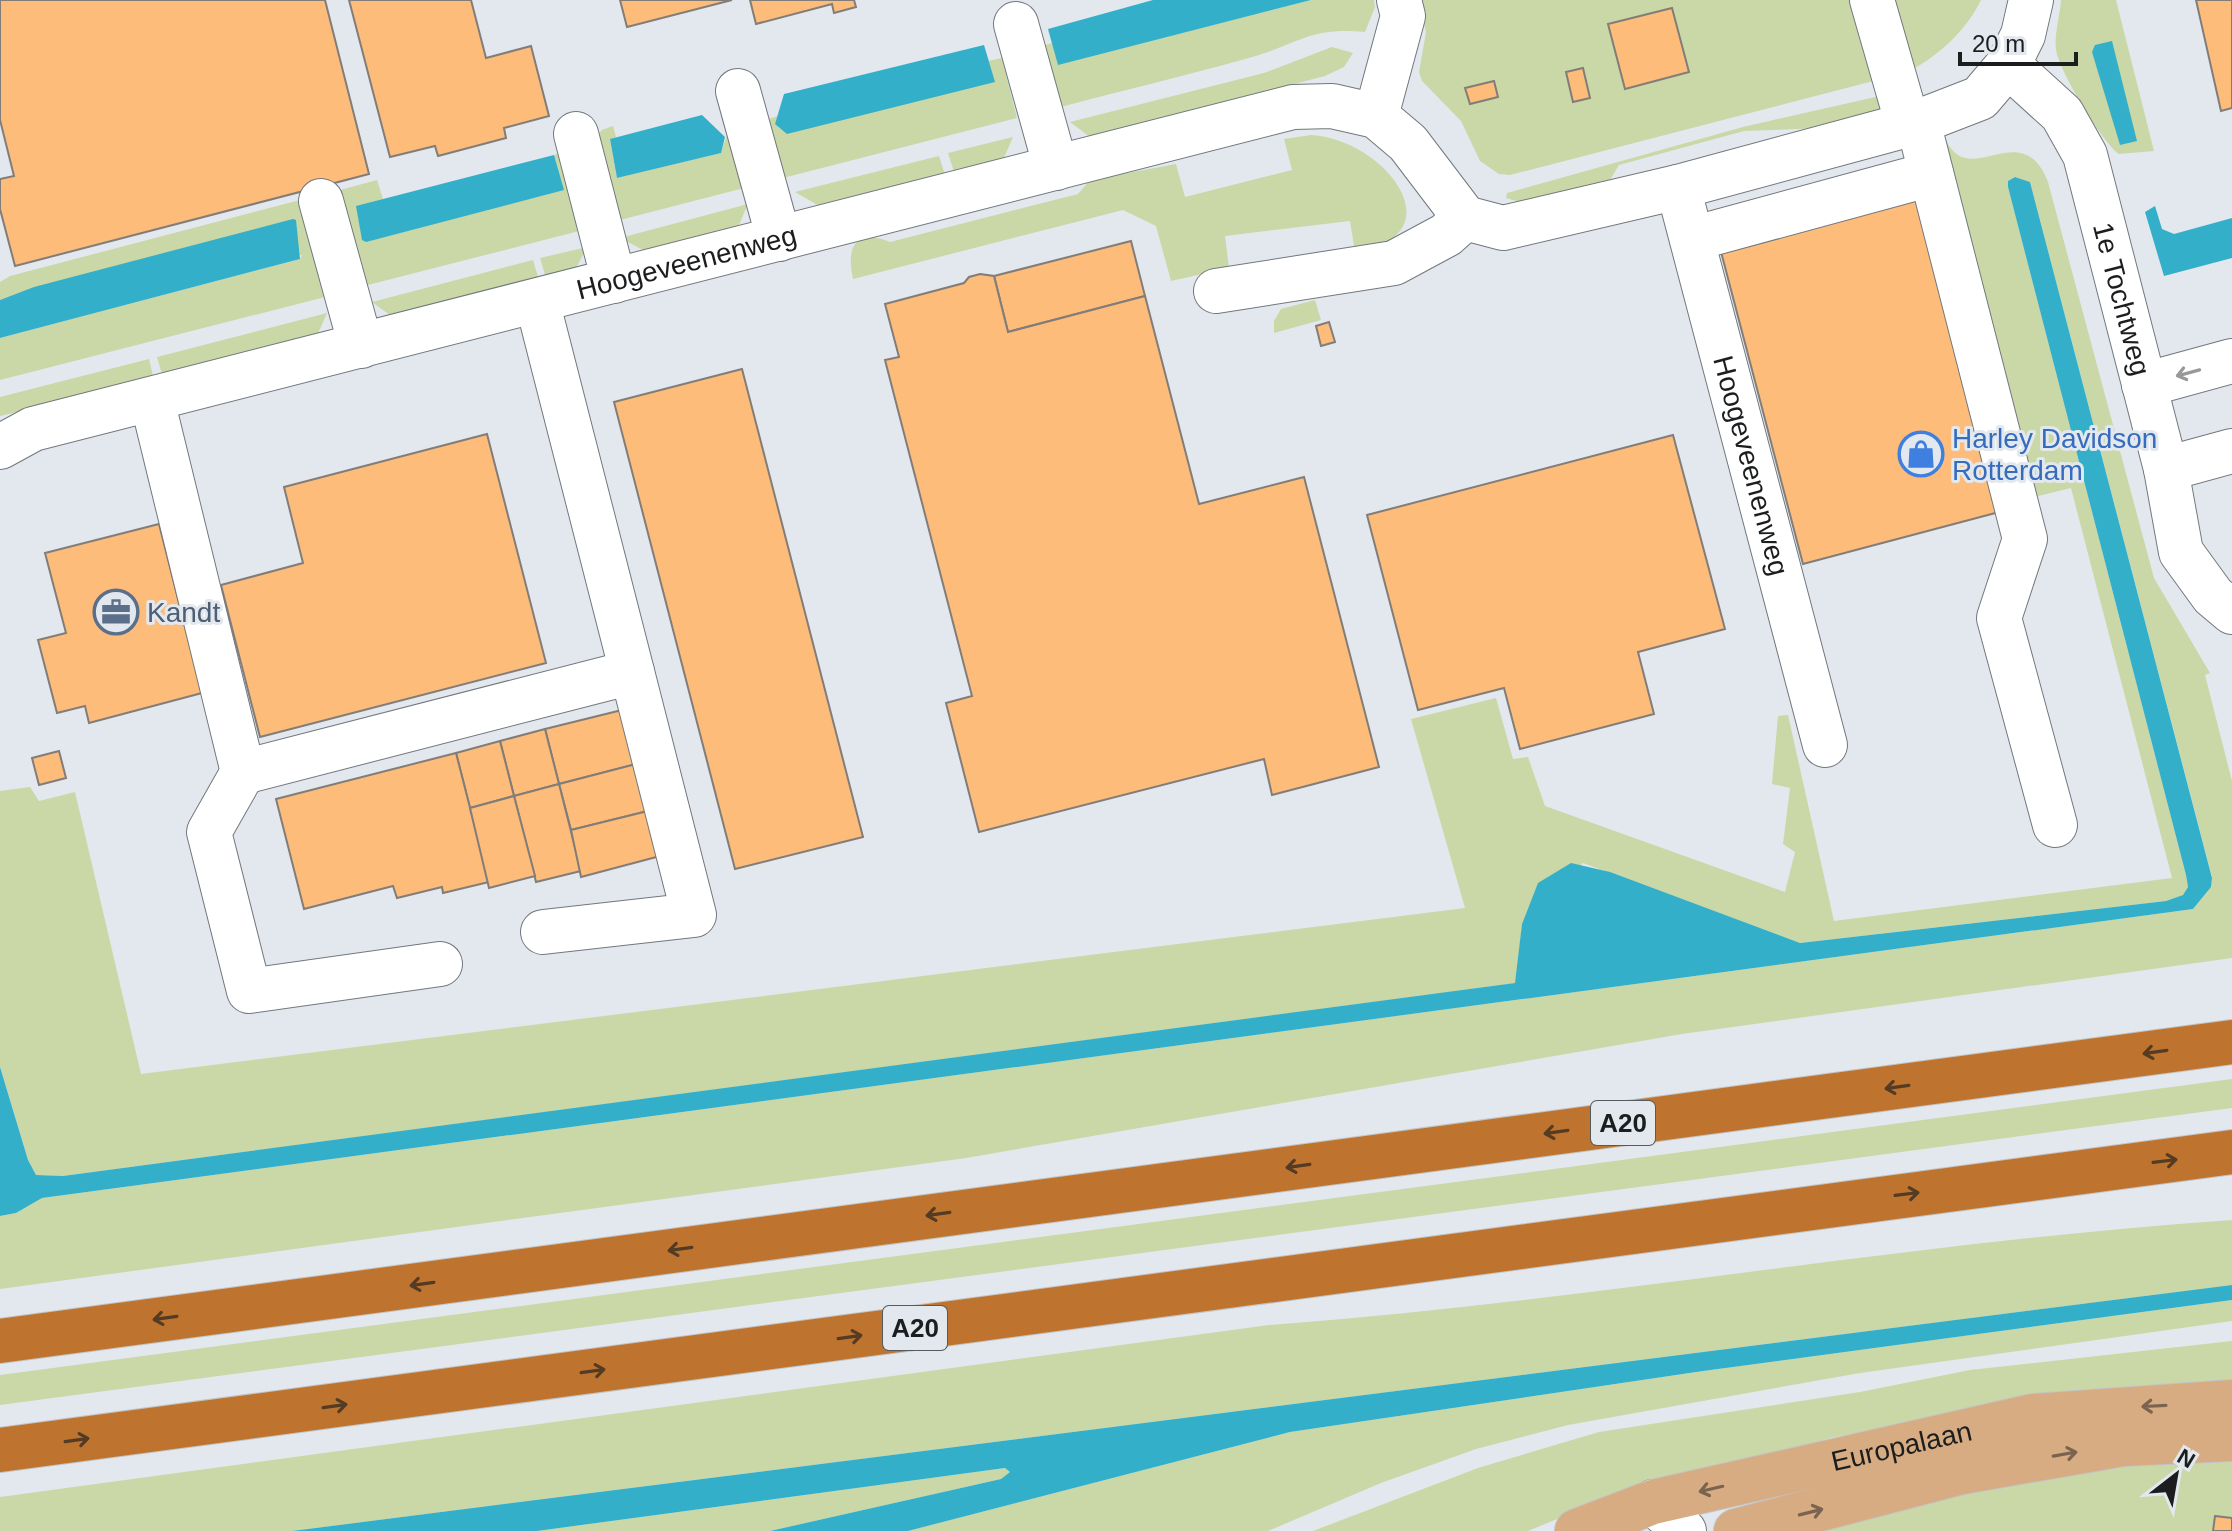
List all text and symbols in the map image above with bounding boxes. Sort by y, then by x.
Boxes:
scale bar [1960,16,2076,66]
text: 20 m [1972,30,2025,57]
street label: Hoogeveenenweg [573,219,800,305]
street label: 1e Tochtweg [2088,219,2157,379]
street label: Hoogeveenenweg [1708,352,1795,579]
one-way arrow [2176,367,2201,382]
place label: Harley Davidson Rotterdam [1952,423,2157,486]
shop icon: Harley Davidson Rotterdam [1897,430,1945,478]
office icon: Kandt [92,588,140,636]
place label: Kandt [147,597,220,628]
one-way arrow [2142,1045,2169,1060]
one-way arrow [1885,1080,1910,1095]
road number: A20 [1591,1101,1655,1145]
one-way arrow [1544,1125,1569,1140]
one-way arrow [2152,1153,2177,1168]
one-way arrow [1286,1159,1311,1174]
one-way arrow [1893,1187,1920,1202]
one-way arrow [925,1207,952,1222]
one-way arrow [668,1242,693,1257]
one-way arrow [410,1277,435,1292]
road number: A20 [883,1306,947,1350]
one-way arrow [152,1311,179,1326]
one-way arrow [837,1329,863,1344]
one-way arrow [580,1363,605,1378]
one-way arrow [321,1398,348,1413]
one-way arrow [2141,1399,2168,1414]
street label: Europalaan [1828,1415,1975,1477]
one-way arrow [64,1432,89,1447]
north arrow [2136,1435,2216,1515]
text: N [2173,1443,2199,1473]
one-way arrow [2051,1446,2077,1461]
one-way arrow [1699,1482,1725,1497]
one-way arrow [1798,1503,1824,1518]

